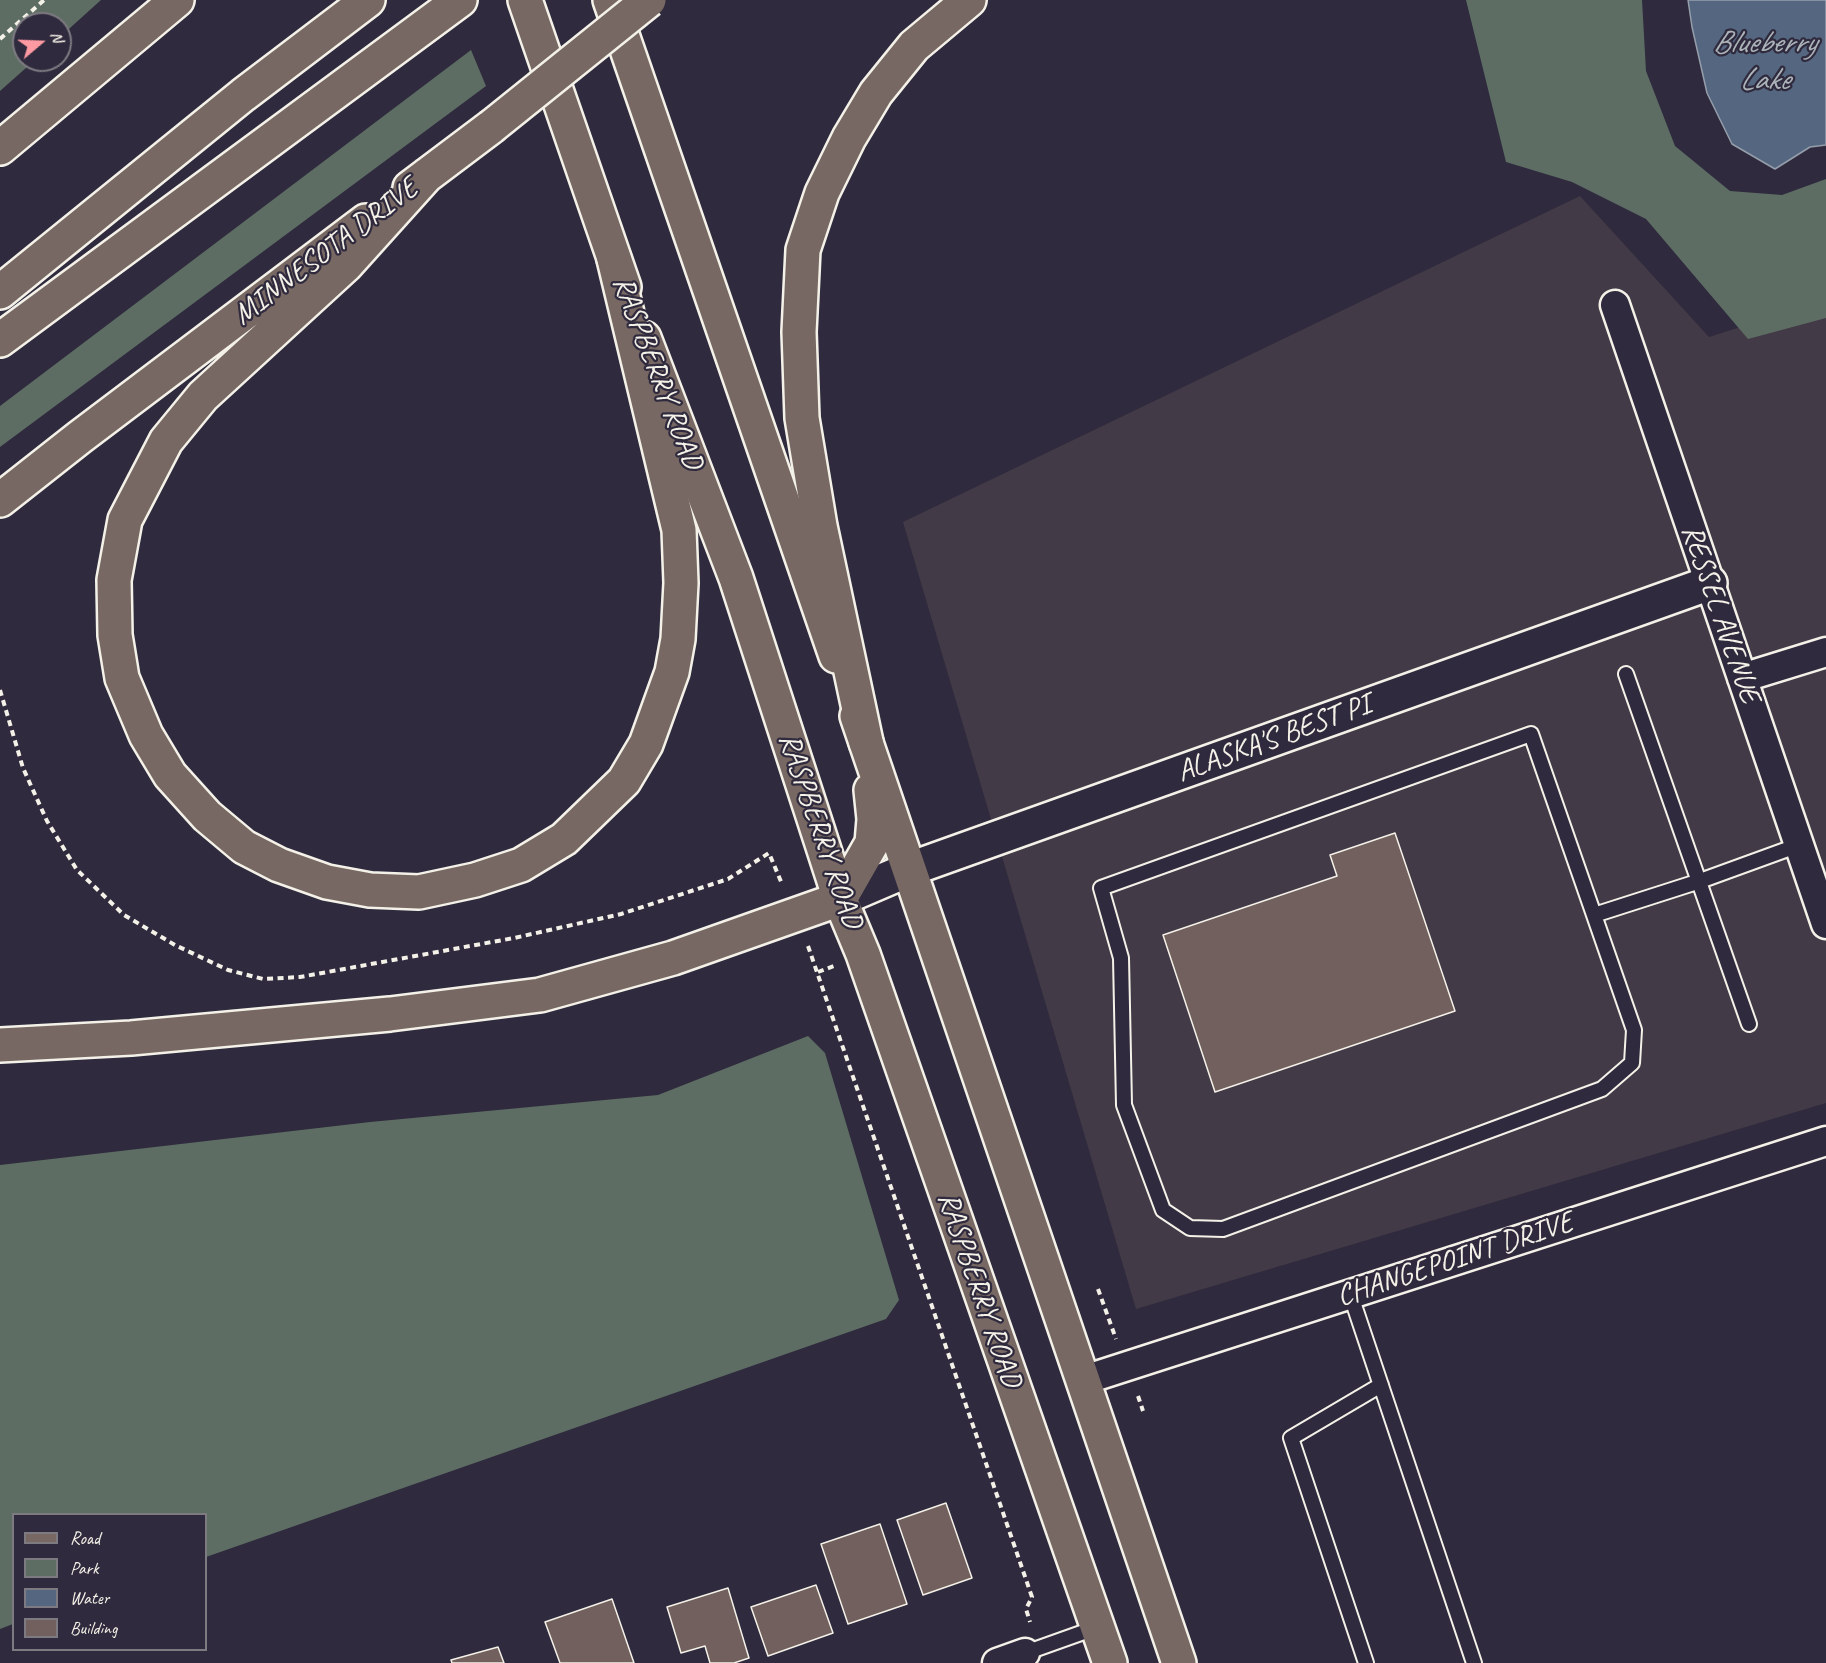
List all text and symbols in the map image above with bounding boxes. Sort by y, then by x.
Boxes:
north arrow [12,12,72,72]
water label: Blueberry Lake [1713,25,1815,100]
text: N [46,29,68,45]
street label: MINNESOTA DRIVE [226,171,426,333]
street label: RASPBERRY ROAD [604,271,710,475]
street label: RESSEL AVENUE [1673,520,1767,708]
street label: ALASKA'S BEST PI [1172,687,1376,791]
street label: RASPBERRY ROAD [770,729,870,933]
street label: RASPBERRY ROAD [929,1188,1029,1392]
street label: CHANGEPOINT DRIVE [1332,1205,1578,1315]
legend [12,1513,207,1651]
text: Road [70,1527,100,1549]
text: Park [70,1557,99,1579]
text: Water [70,1587,109,1609]
text: Building [70,1617,117,1639]

